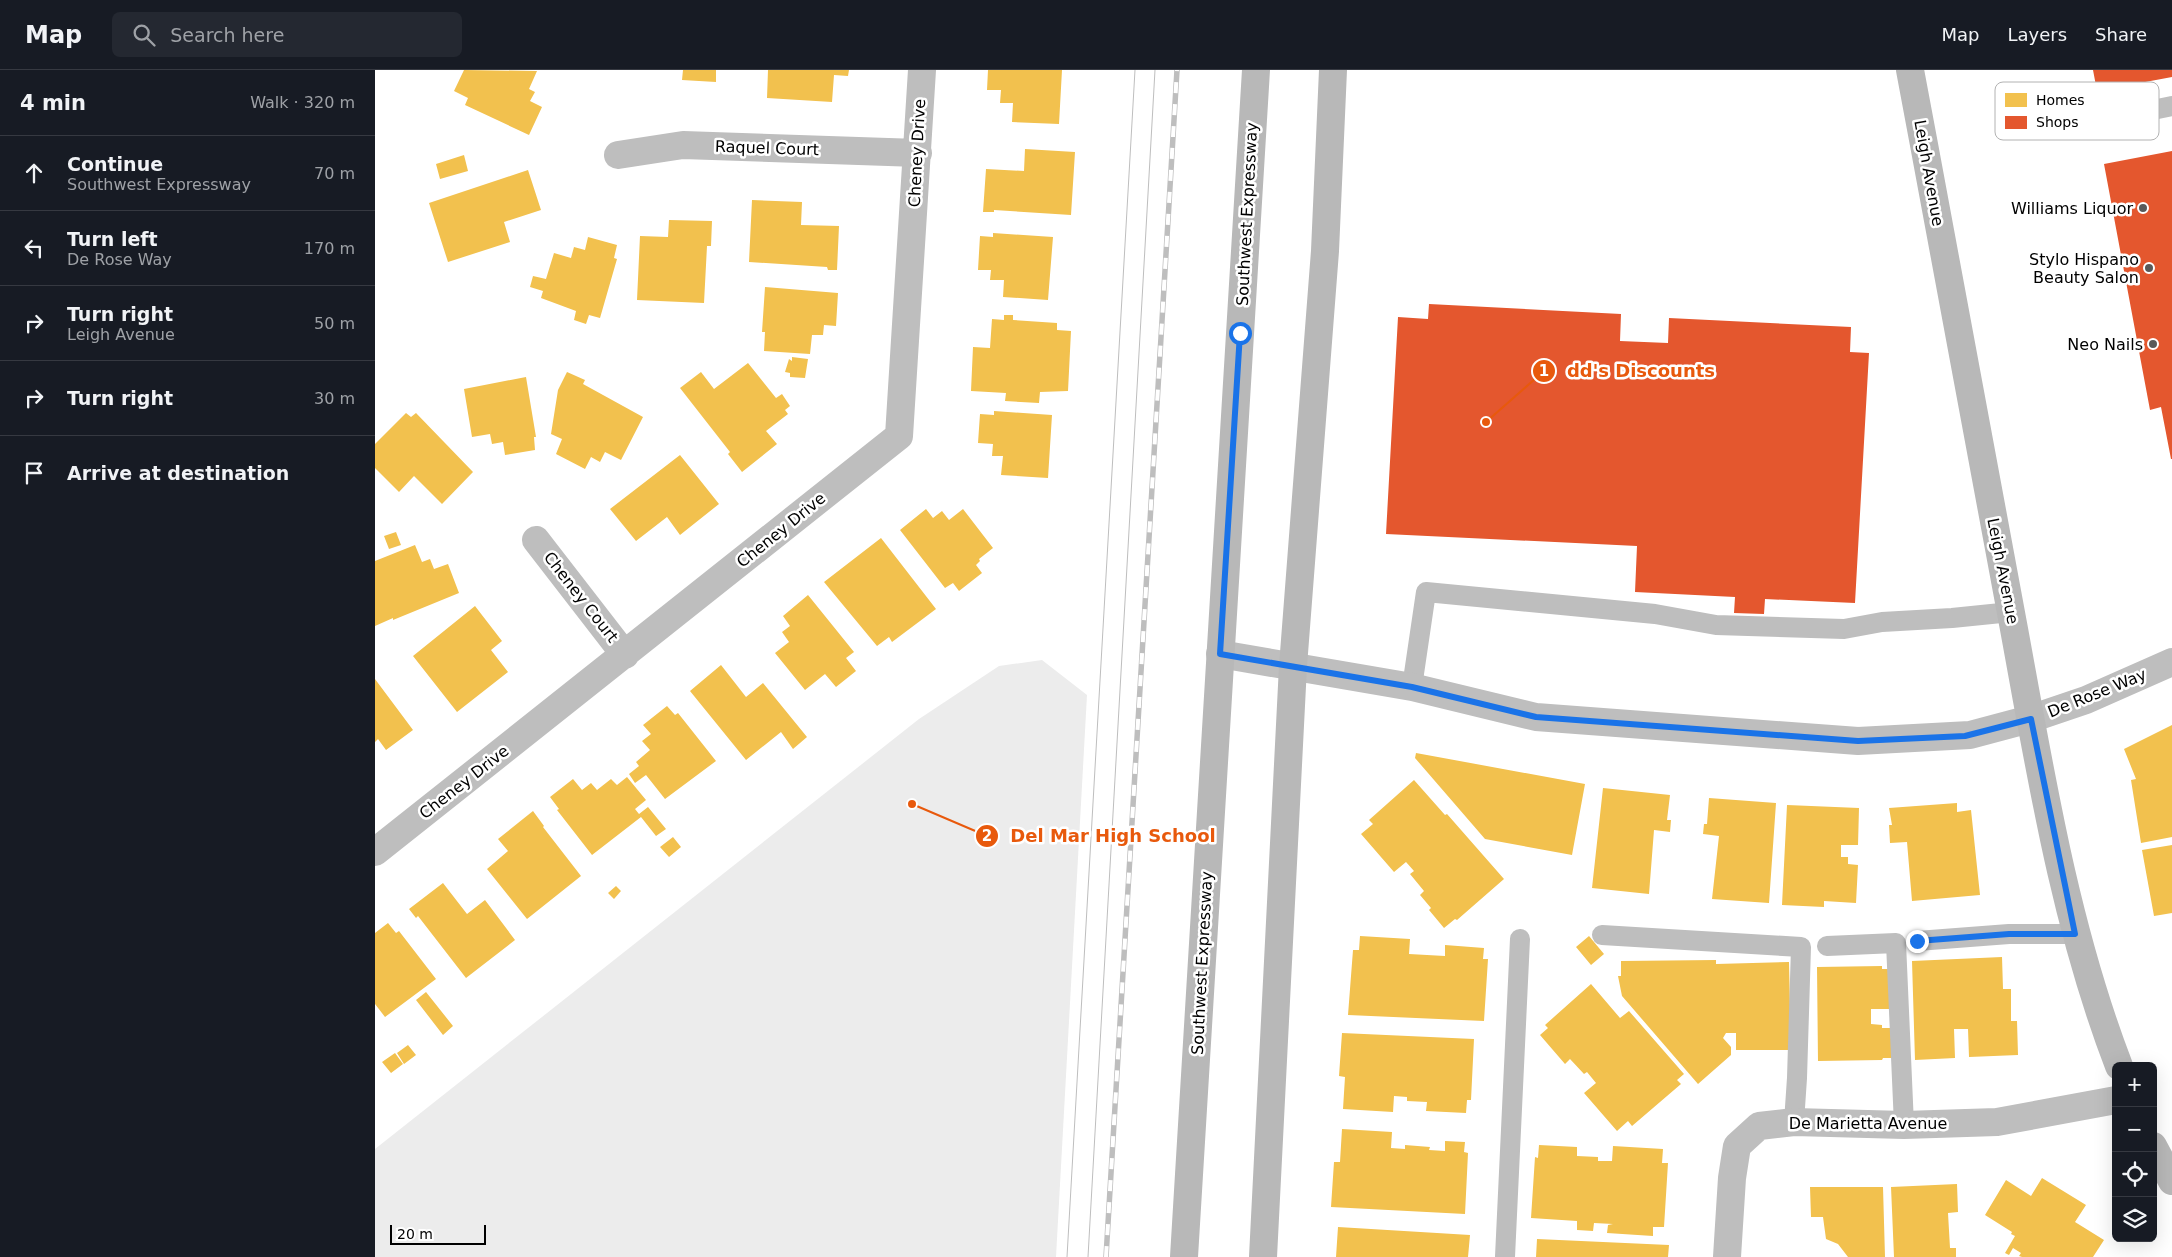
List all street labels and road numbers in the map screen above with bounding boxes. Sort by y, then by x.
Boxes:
street label: Cheney Drive [905,98,929,208]
street label: Leigh Avenue [1910,118,1948,228]
street label: Southwest Expressway [1233,122,1261,306]
street label: Raquel Court [715,137,819,159]
street label: Cheney Drive [733,489,829,571]
street label: Leigh Avenue [1983,516,2023,626]
street label: Cheney Court [540,548,622,646]
street label: De Rose Way [2045,665,2149,721]
street label: Cheney Drive [415,741,513,823]
street label: Southwest Expressway [1188,871,1216,1055]
street label: De Marietta Avenue [1789,1114,1947,1133]

